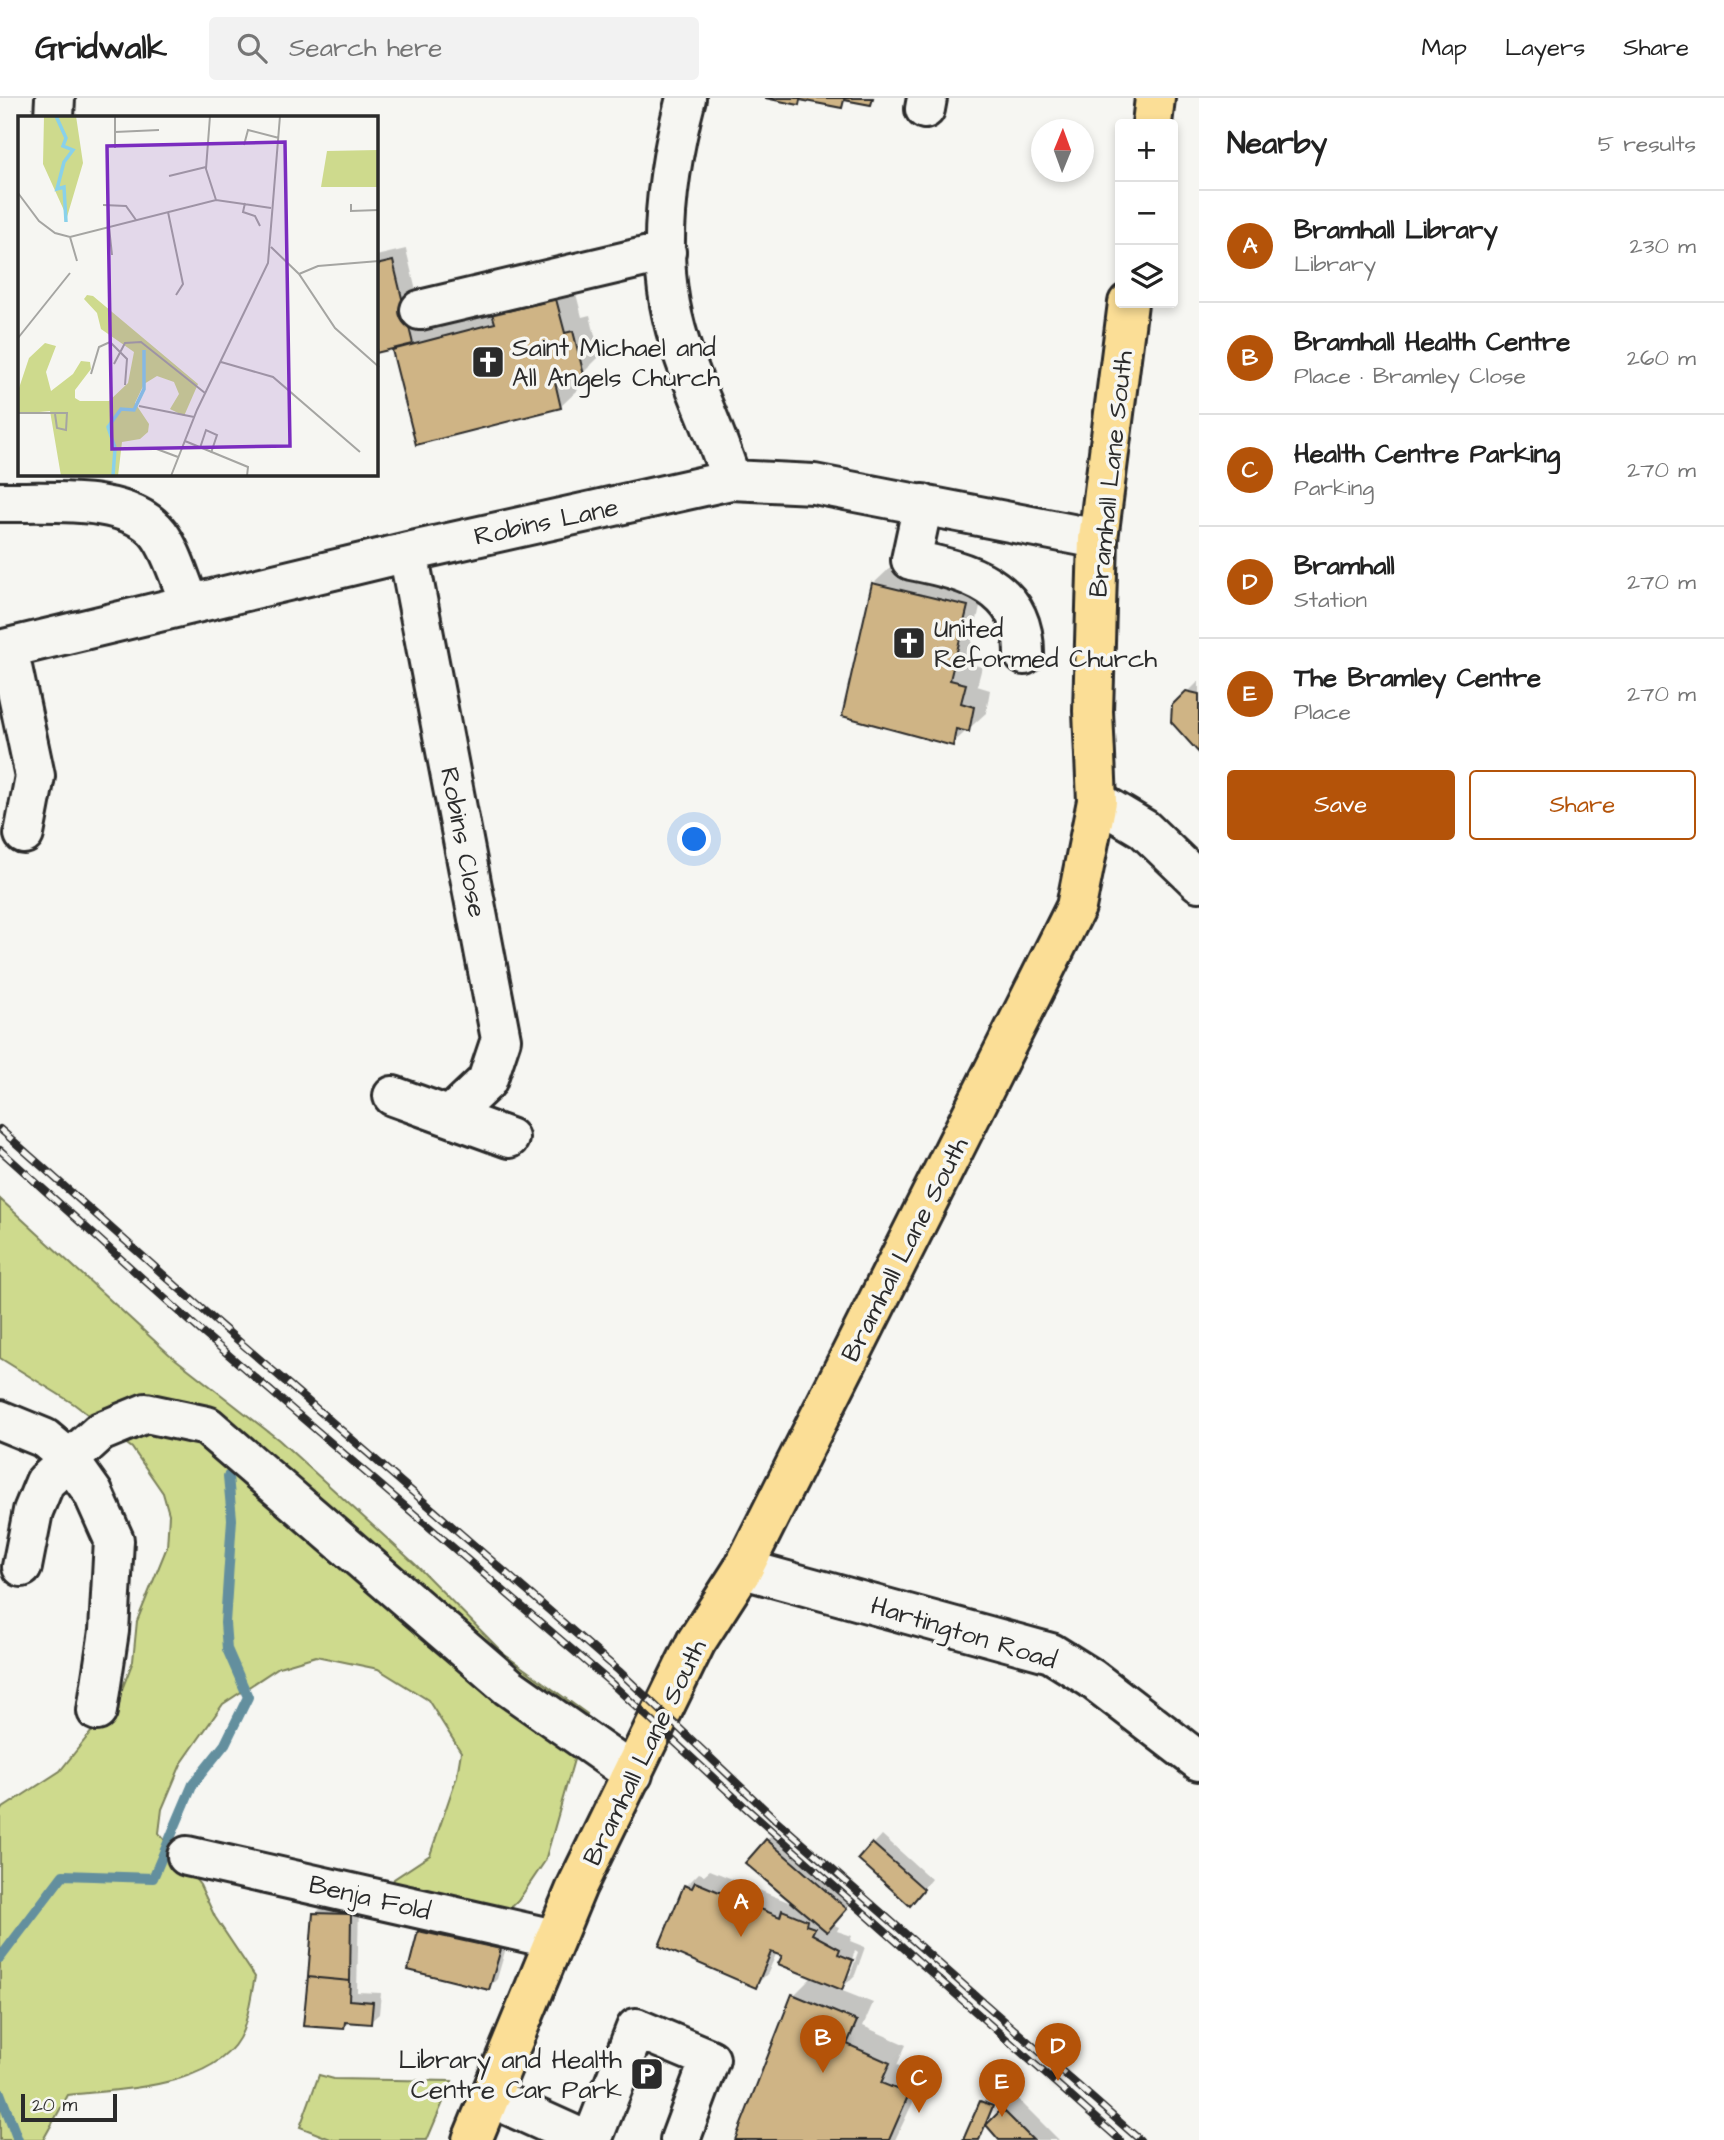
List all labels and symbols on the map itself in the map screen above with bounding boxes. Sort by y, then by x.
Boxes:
inset map [18,116,378,476]
north arrow [1031,119,1094,182]
place label: Saint Michael and All Angels Church [512,330,720,398]
church icon: Saint Michael and All Angels Church [469,343,507,381]
street label: Bramhall Lane South [1080,349,1142,599]
street label: Robins Lane [471,489,622,555]
place label: United Reformed Church [934,611,1157,677]
church icon: United Reformed Church [890,624,928,662]
street label: Robins Close [431,764,495,920]
your location [677,822,711,856]
street label: Bramhall Lane South [833,1131,977,1368]
street label: Hartington Road [866,1588,1061,1680]
street label: Bramhall Lane South [574,1633,715,1872]
street label: Benja Fold [305,1867,434,1929]
pin: A [718,1879,764,1937]
pin: B [800,2015,846,2073]
pin: D [1035,2023,1081,2081]
place label: Library and Health Centre Car Park [398,2042,622,2108]
parking icon: Library and Health Centre Car Park [628,2055,666,2093]
pin: C [896,2055,942,2113]
pin: E [979,2059,1025,2117]
scale bar [21,2091,117,2123]

